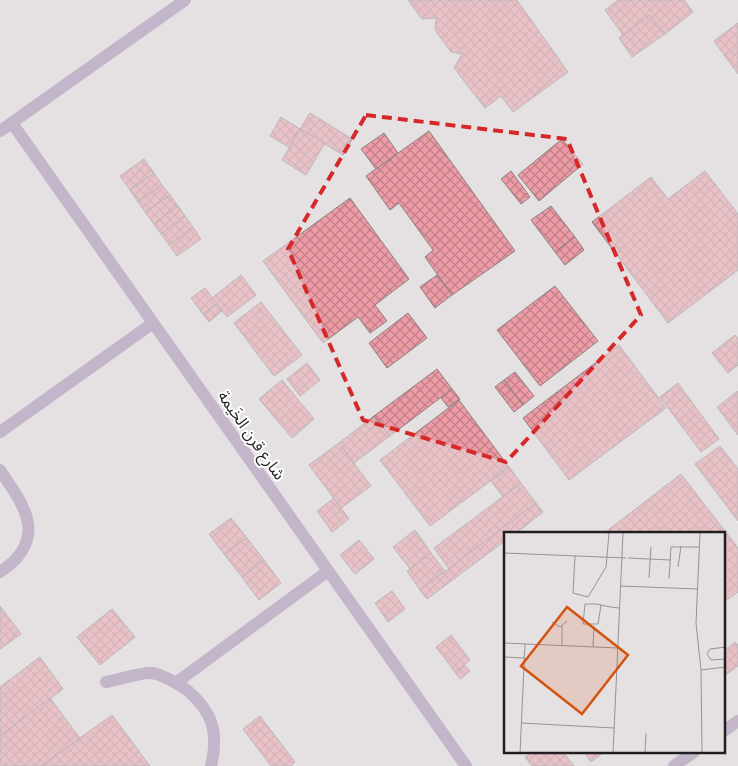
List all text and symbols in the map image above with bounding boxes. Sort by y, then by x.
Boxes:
street label: شارع قرن الخَيمة [211,386,291,485]
inset map [504,532,726,754]

